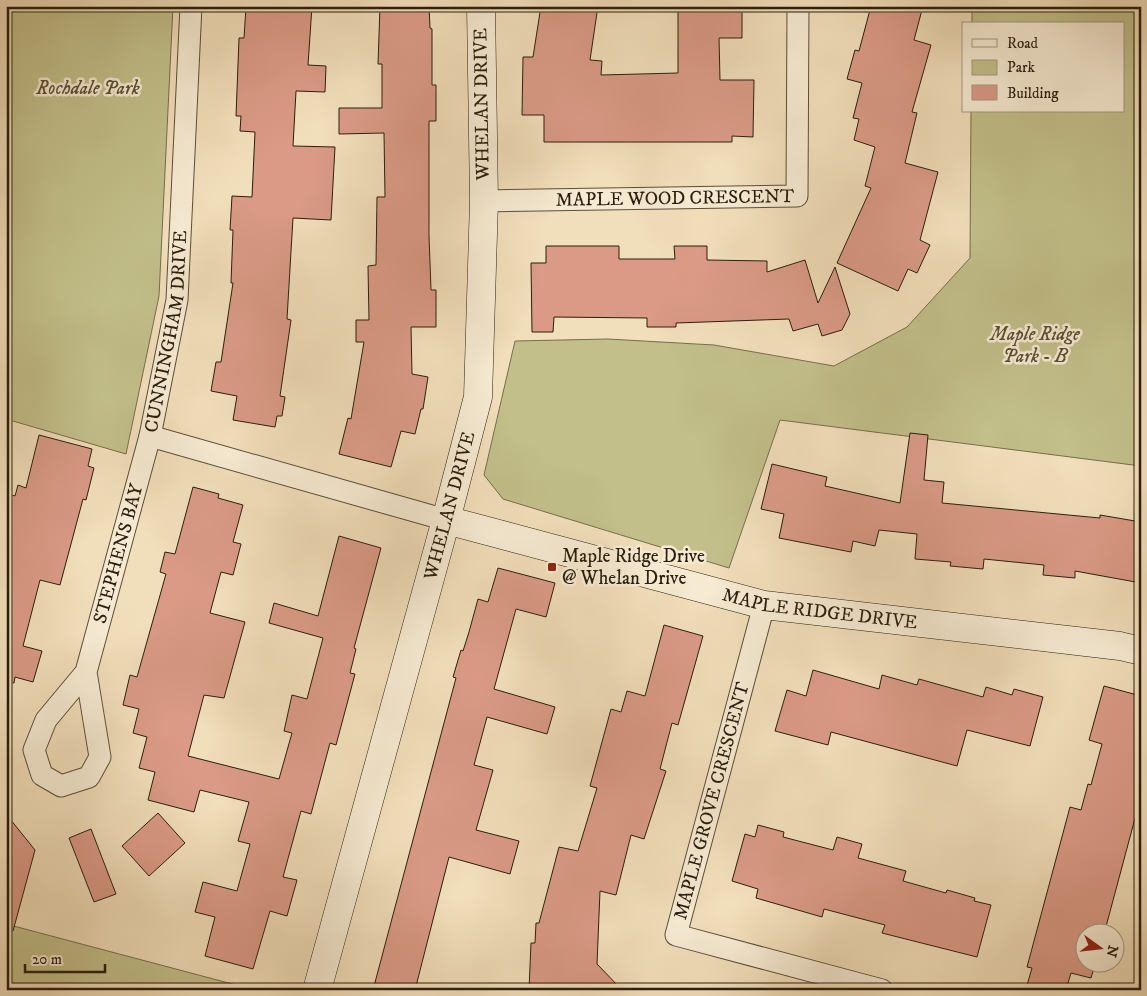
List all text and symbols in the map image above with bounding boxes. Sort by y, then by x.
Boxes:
legend [962,22,1124,112]
street label: WHELAN DRIVE [469,28,495,181]
text: Road [1007,34,1039,53]
text: Park [1007,58,1036,77]
park label: Rochdale Park [35,77,140,100]
text: Building [1007,84,1059,103]
street label: MAPLE WOOD CRESCENT [555,185,795,211]
street label: CUNNINGHAM DRIVE [139,230,192,435]
park label: Maple Ridge Park - B [988,323,1080,368]
street label: WHELAN DRIVE [418,429,480,583]
street label: STEPHENS BAY [88,480,148,626]
place label: Maple Ridge Drive @ Whelan Drive [562,545,705,590]
marker: Maple Ridge Drive @ Whelan Drive [546,561,558,573]
street label: MAPLE RIDGE DRIVE [720,583,919,634]
street label: MAPLE GROVE CRESCENT [669,679,755,922]
north arrow [1074,924,1124,974]
scale bar [25,941,105,973]
text: N [1101,943,1122,959]
text: 20 m [32,950,62,969]

